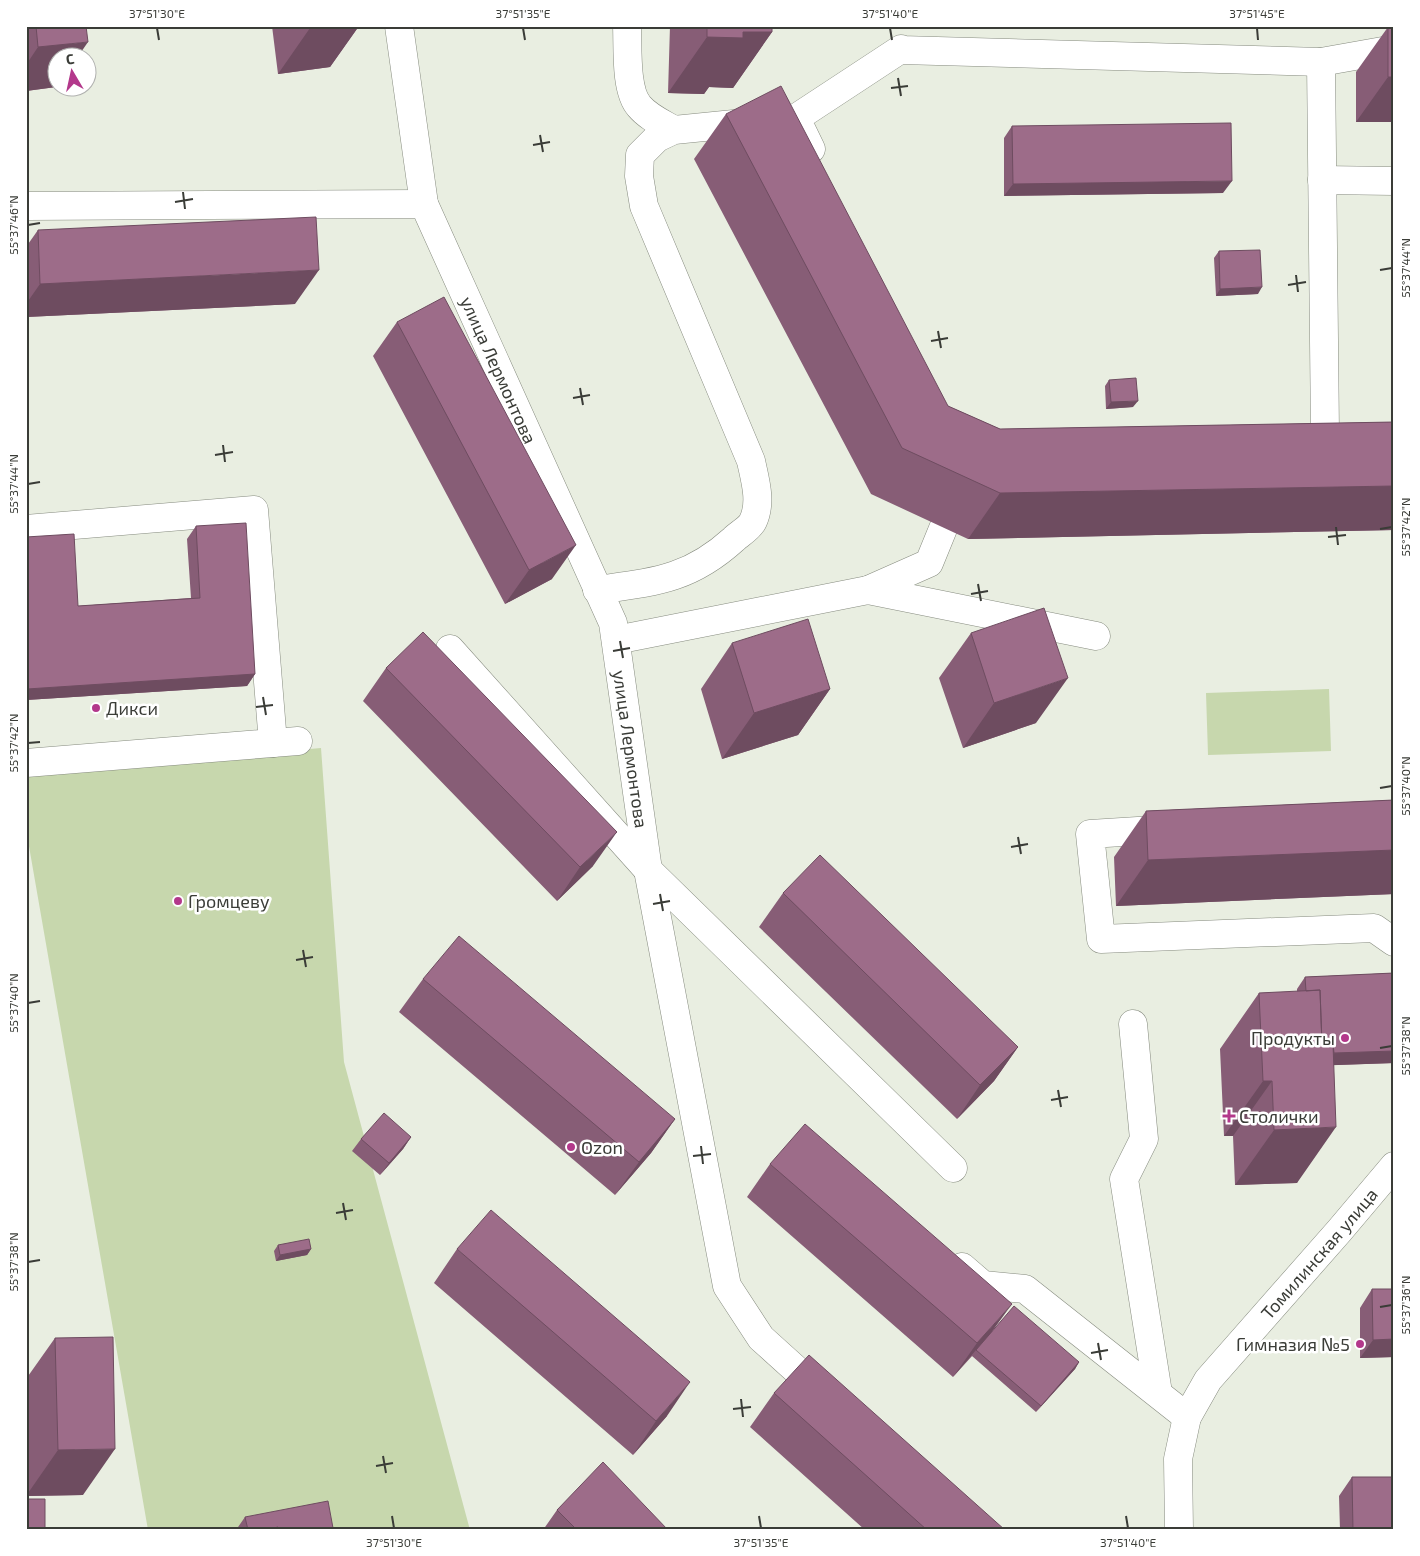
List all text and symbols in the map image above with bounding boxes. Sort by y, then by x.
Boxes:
text: 37°51'30"E [129,6,185,20]
text: 37°51'35"E [496,6,551,20]
text: 37°51'40"E [862,6,918,20]
text: 37°51'45"E [1229,6,1285,20]
north arrow [48,48,98,98]
text: С [64,50,75,68]
text: 55°37'46"N [6,195,20,255]
text: 55°37'44"N [1398,238,1412,298]
street label: улица Лермонтова [456,293,542,447]
text: 55°37'44"N [6,454,20,514]
text: 55°37'42"N [1398,497,1412,557]
street label: улица Лермонтова [609,669,653,830]
place label: Дикси [106,697,158,719]
marker: Дикси [90,702,102,714]
text: 55°37'42"N [6,713,20,773]
text: 55°37'40"N [1398,756,1412,816]
place label: Громцеву [188,890,270,912]
marker: Громцеву [172,895,184,907]
text: 55°37'40"N [6,973,20,1033]
text: 55°37'38"N [1398,1016,1412,1076]
place label: Продукты [1251,1027,1335,1049]
marker: Продукты [1339,1032,1351,1044]
place label: Столички [1239,1105,1319,1127]
marker: Столички [1223,1110,1235,1122]
place label: Ozon [581,1136,623,1158]
marker: Ozon [565,1141,577,1153]
street label: Томилинская улица [1256,1183,1382,1323]
text: 55°37'38"N [6,1232,20,1292]
text: 55°37'36"N [1398,1276,1412,1334]
place label: Гимназия №5 [1236,1333,1350,1355]
marker: Гимназия №5 [1354,1338,1366,1350]
text: 37°51'30"E [366,1535,422,1549]
text: 37°51'35"E [734,1535,789,1549]
text: 37°51'40"E [1100,1535,1156,1549]

